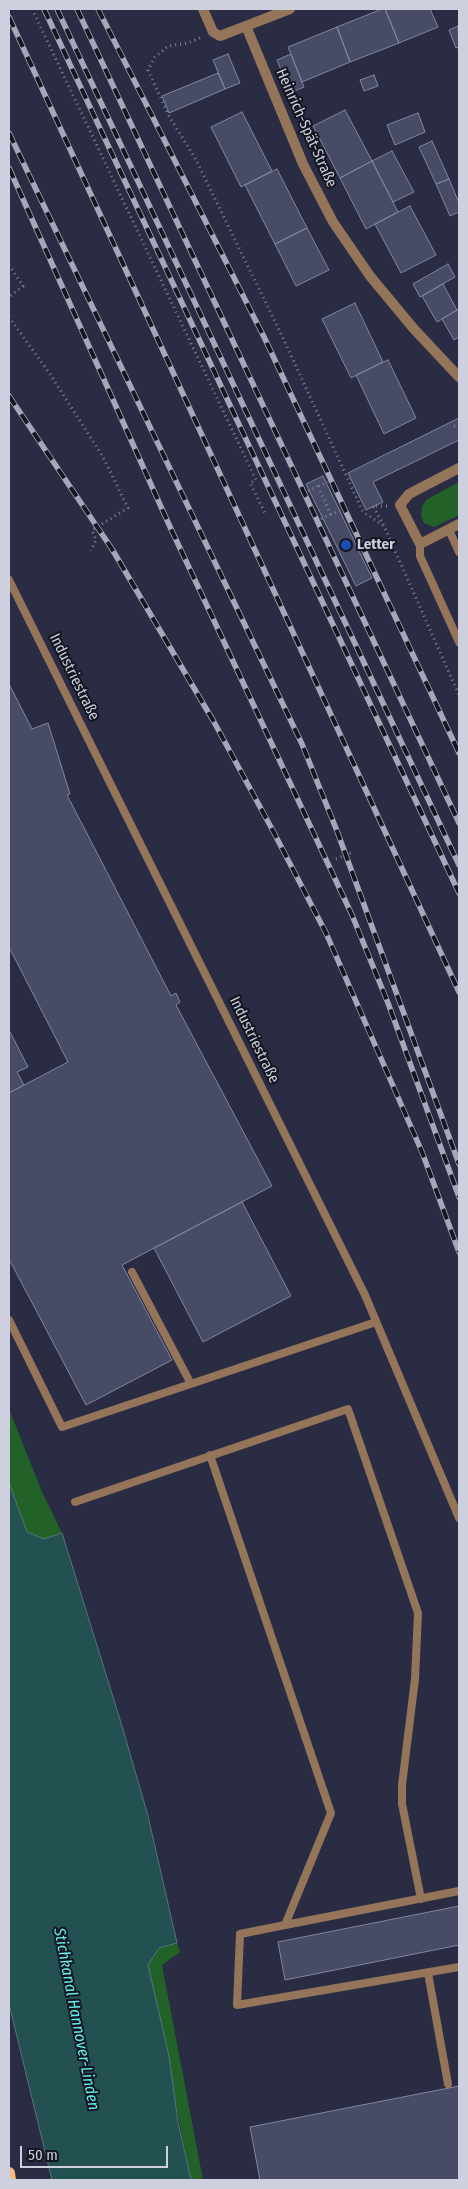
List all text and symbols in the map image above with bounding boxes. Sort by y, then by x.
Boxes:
street label: Heinrich-Spät-Straße [272,66,340,190]
place label: Letter [357,536,395,554]
marker: Letter [339,538,353,552]
street label: Industriestraße [45,631,103,723]
street label: Industriestraße [225,994,283,1086]
water label: Stichkanal Hannover-Linden [49,1926,103,2112]
scale bar [22,2136,170,2168]
text: 50 m [28,2146,58,2164]

